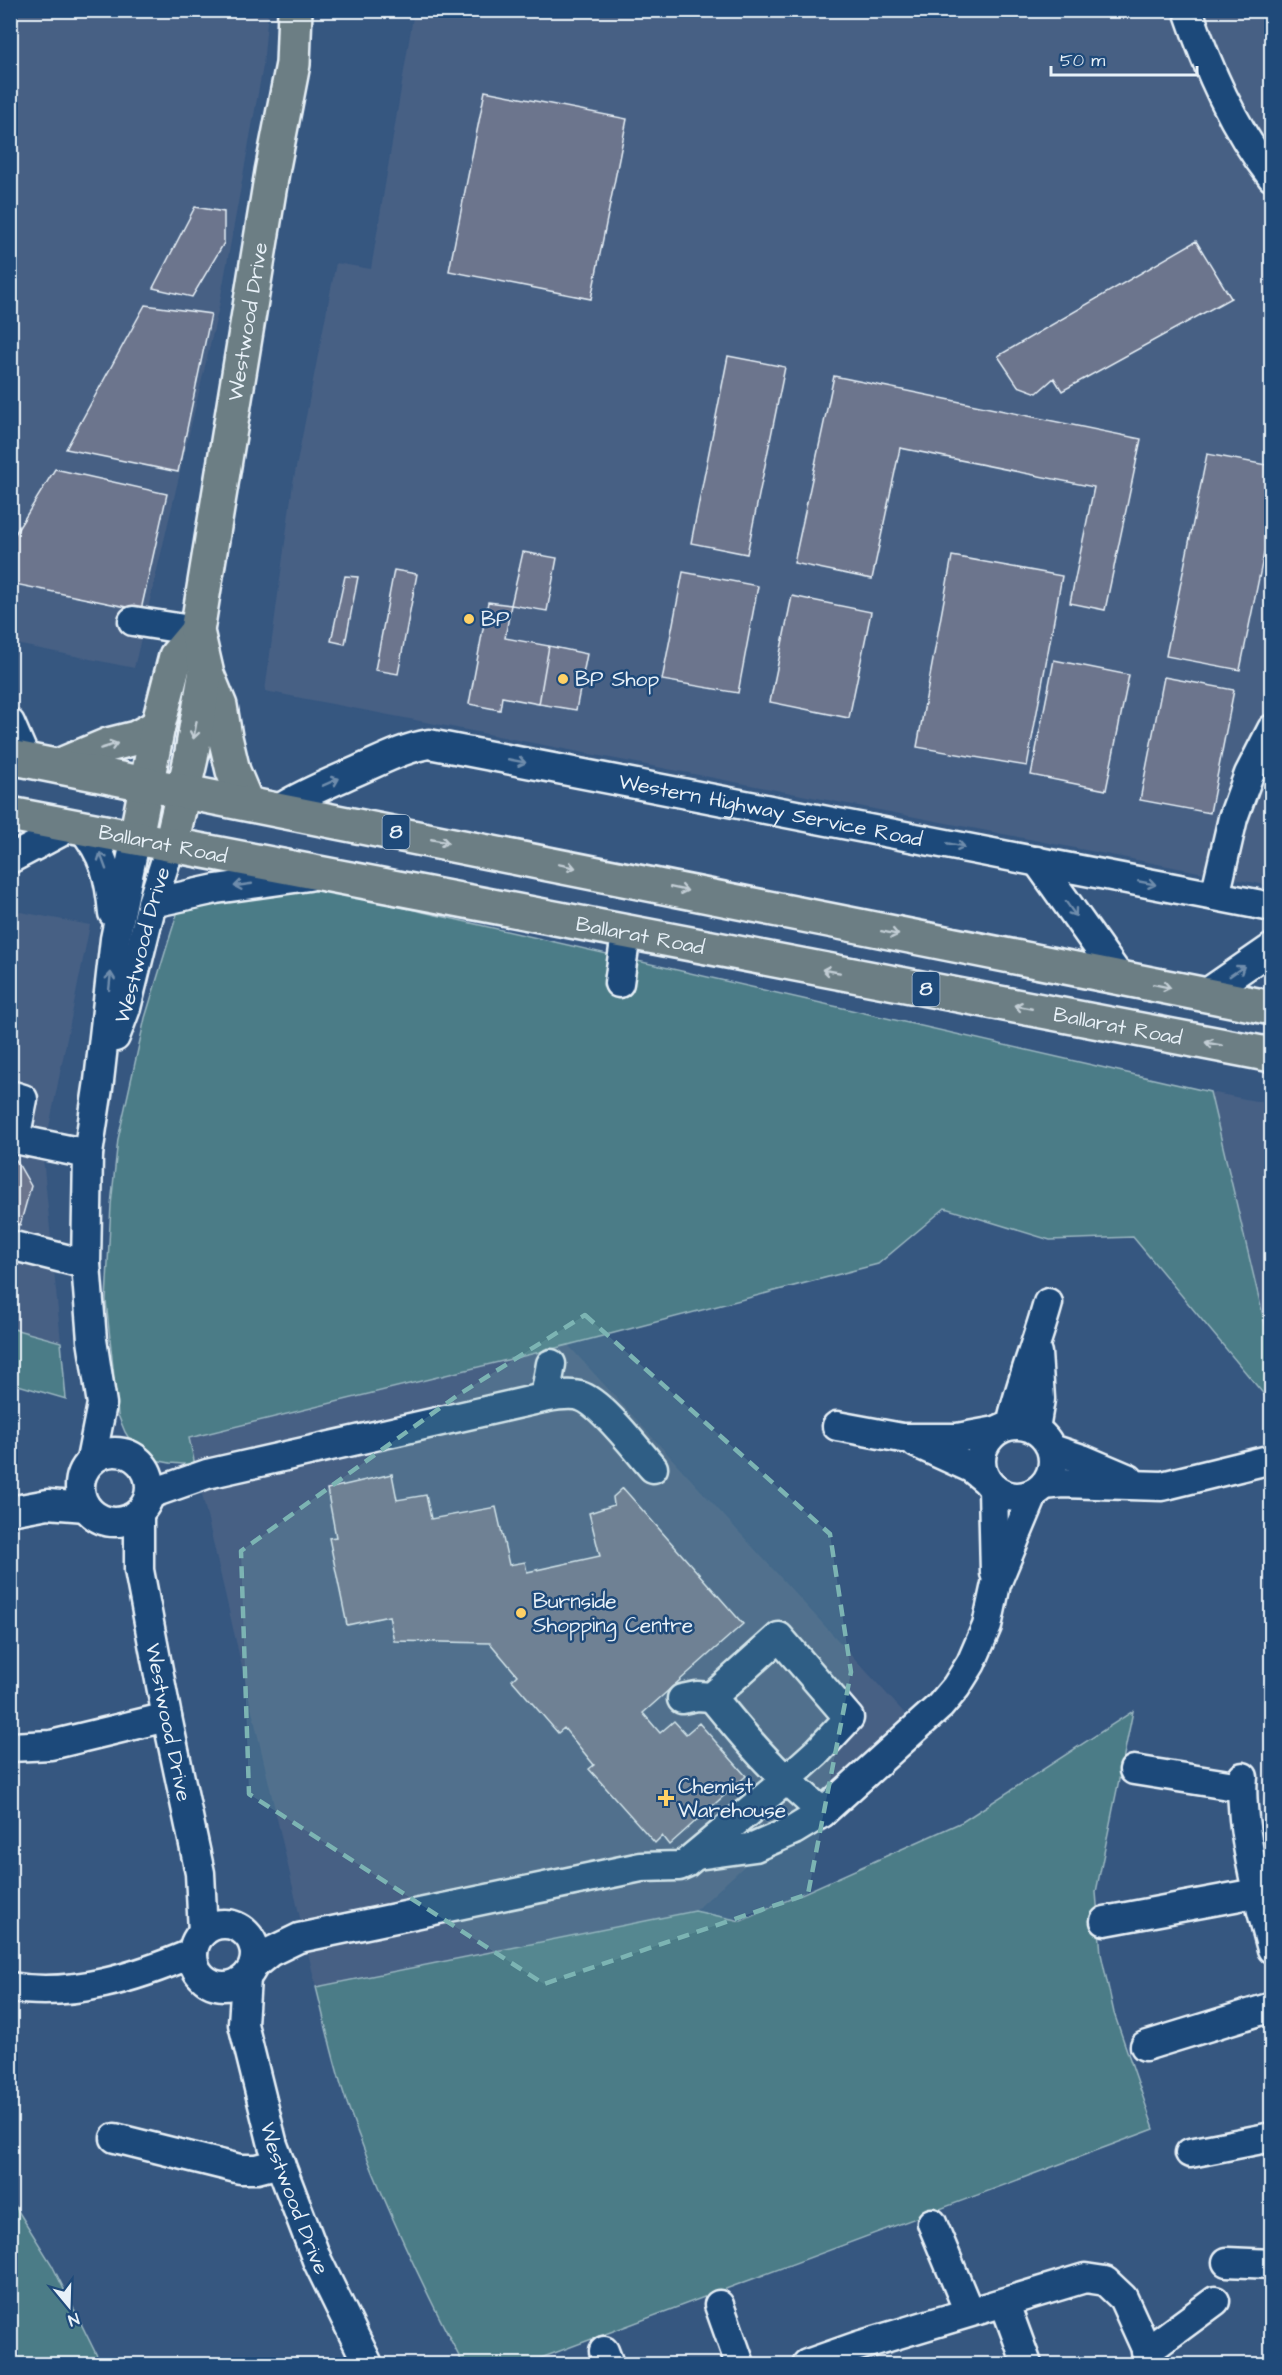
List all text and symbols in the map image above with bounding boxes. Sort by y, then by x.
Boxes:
scale bar [1051,39,1196,77]
text: 50 m [1060,48,1105,73]
street label: Westwood Drive [220,240,275,403]
place label: BP [481,605,510,634]
marker: BP [462,612,476,626]
place label: BP Shop [575,665,659,695]
marker: BP Shop [556,672,570,686]
one-way arrow [190,720,201,740]
one-way arrow [99,740,118,751]
one-way arrow [507,756,526,767]
street label: Western Highway Service Road [616,767,925,854]
one-way arrow [322,776,340,788]
road number: 8 [382,815,410,849]
street label: Ballarat Road [96,817,230,870]
one-way arrow [430,836,449,847]
one-way arrow [946,840,965,851]
one-way arrow [96,852,107,871]
one-way arrow [557,861,577,872]
street label: Westwood Drive [107,863,177,1027]
one-way arrow [1137,878,1157,889]
one-way arrow [234,880,254,891]
one-way arrow [668,884,688,895]
one-way arrow [1065,900,1077,916]
street label: Ballarat Road [574,909,707,962]
one-way arrow [880,928,900,939]
one-way arrow [822,965,841,976]
one-way arrow [1229,965,1245,977]
one-way arrow [105,972,116,992]
road number: 8 [912,972,940,1006]
one-way arrow [1152,981,1171,993]
street label: Ballarat Road [1051,999,1185,1052]
one-way arrow [1013,1001,1033,1012]
one-way arrow [1205,1038,1224,1049]
place label: Burnside Shopping Centre [533,1587,693,1642]
marker: Burnside Shopping Centre [514,1606,528,1620]
street label: Westwood Drive [139,1641,199,1804]
place label: Chemist Warehouse [678,1772,786,1825]
marker: Chemist Warehouse [659,1791,673,1805]
street label: Westwood Drive [253,2119,336,2279]
north arrow [39,2276,99,2336]
text: N [65,2307,82,2331]

